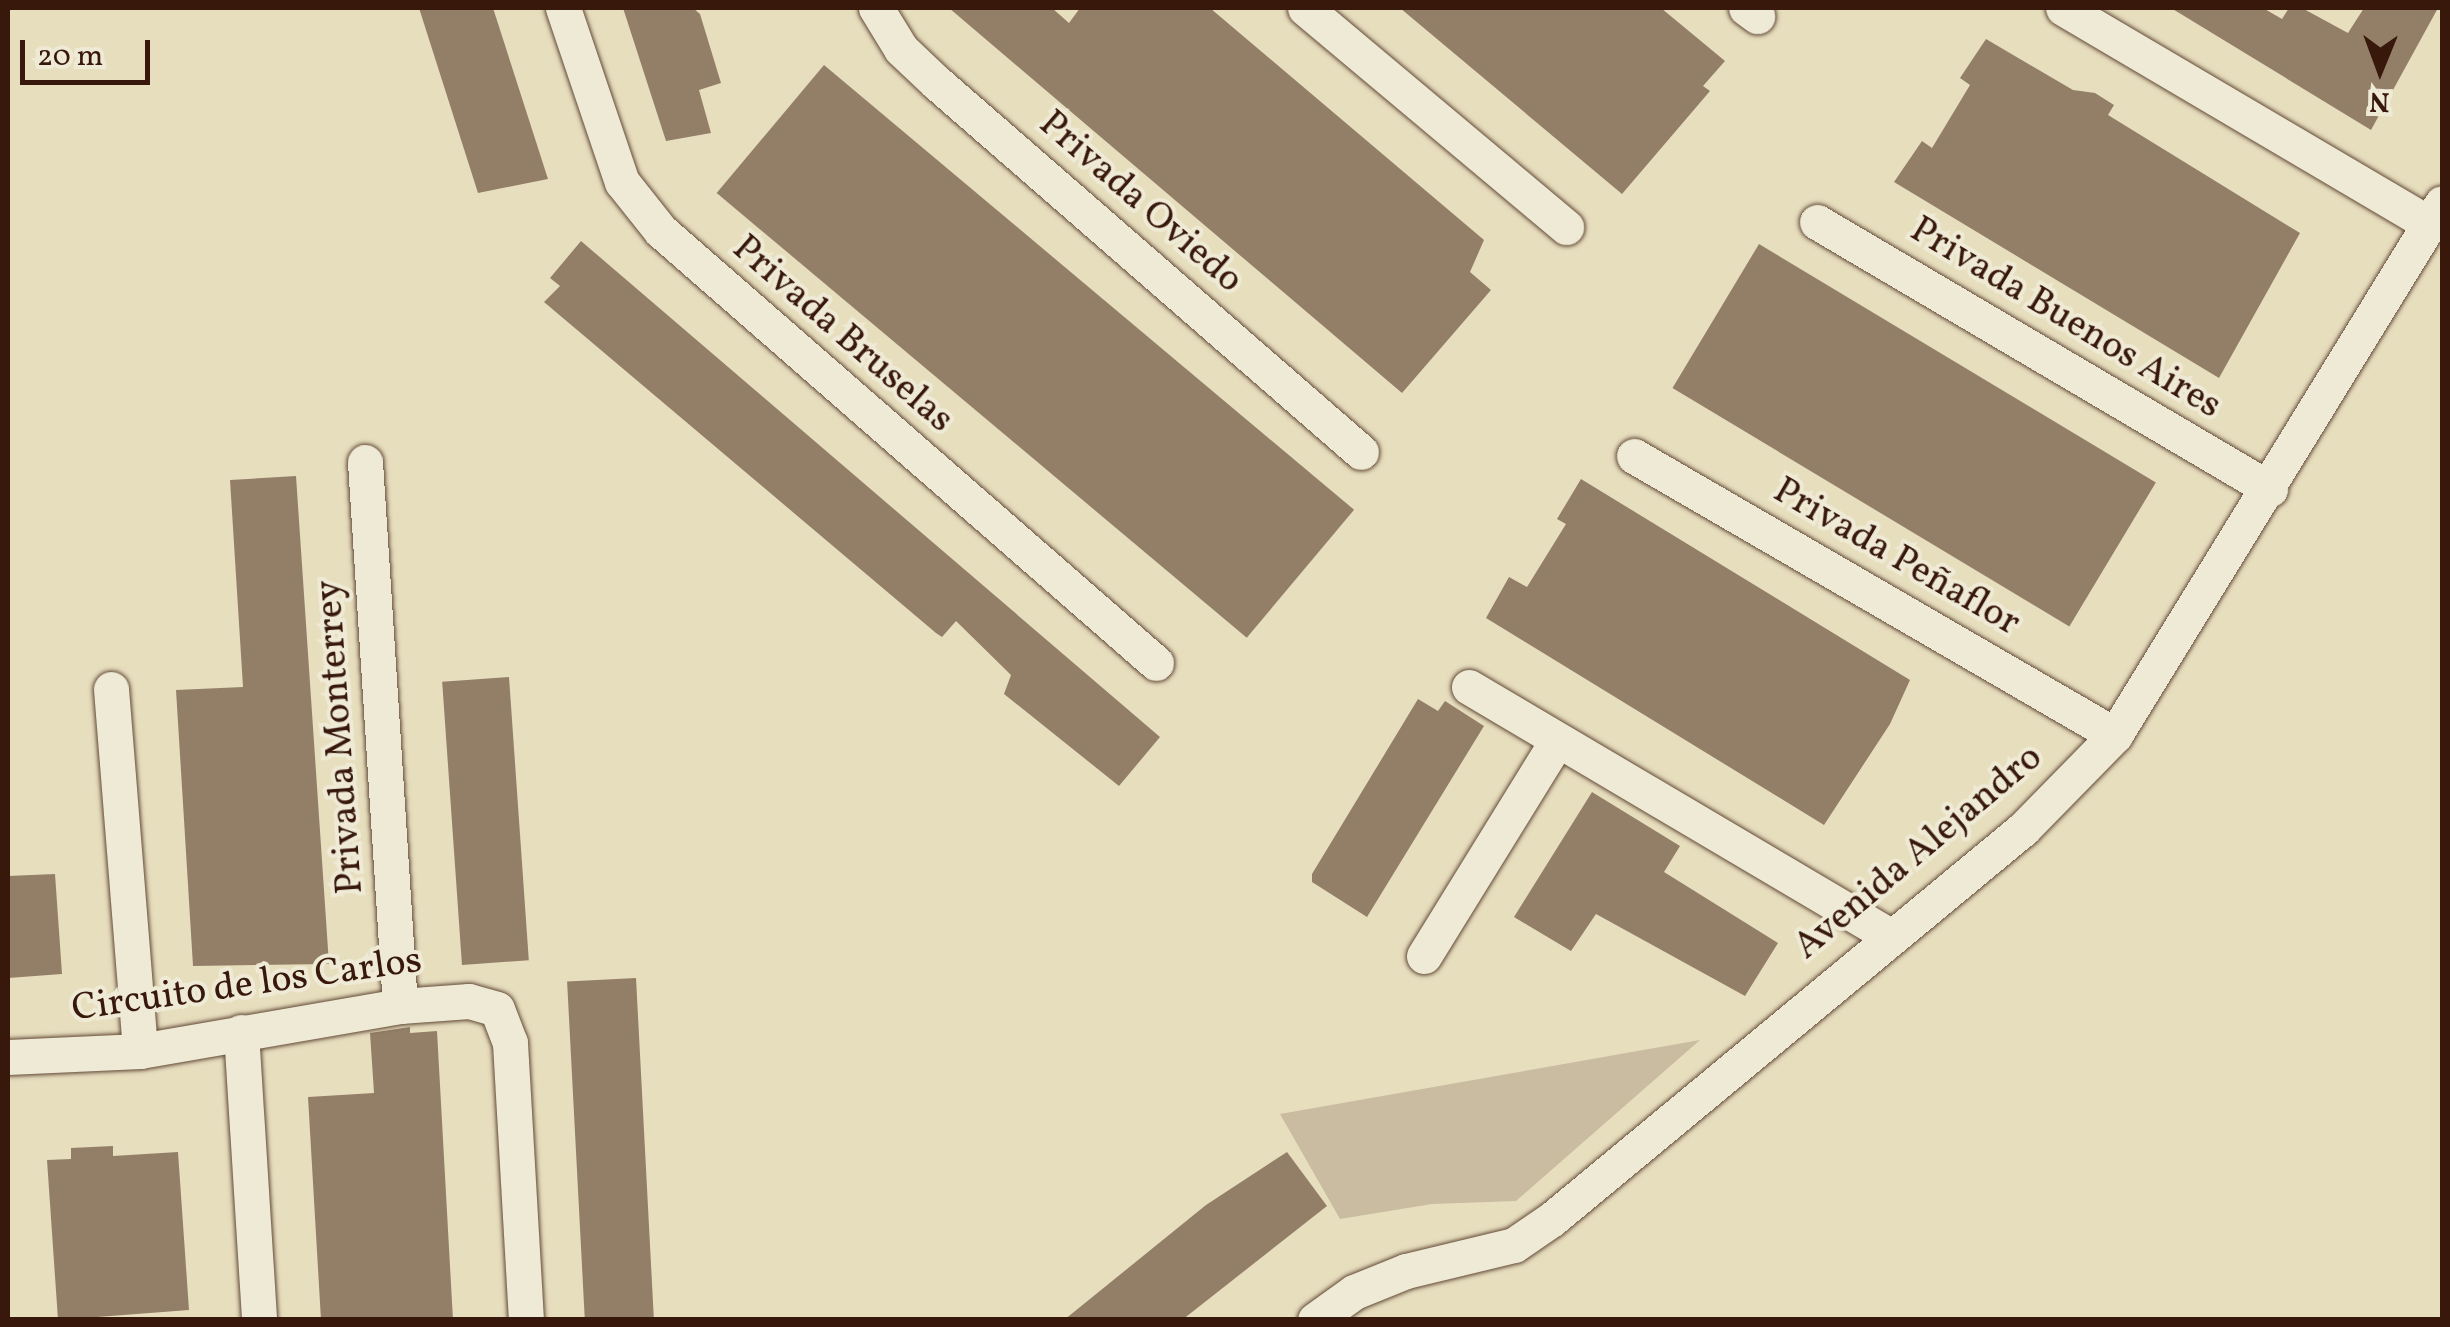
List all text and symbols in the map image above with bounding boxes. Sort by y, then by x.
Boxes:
scale bar [25,20,155,82]
north arrow [2330,20,2430,120]
text: 20 m [37,36,103,78]
text: N [2369,81,2390,120]
street label: Privada Oviedo [1029,102,1251,304]
street label: Privada Buenos Aires [1901,208,2229,430]
street label: Privada Bruselas [722,227,962,443]
street label: Privada Peñaflor [1765,469,2027,647]
street label: Privada Monterrey [307,578,375,896]
street label: Avenida Alejandro [1785,736,2053,970]
street label: Circuito de los Carlos [69,939,425,1033]

